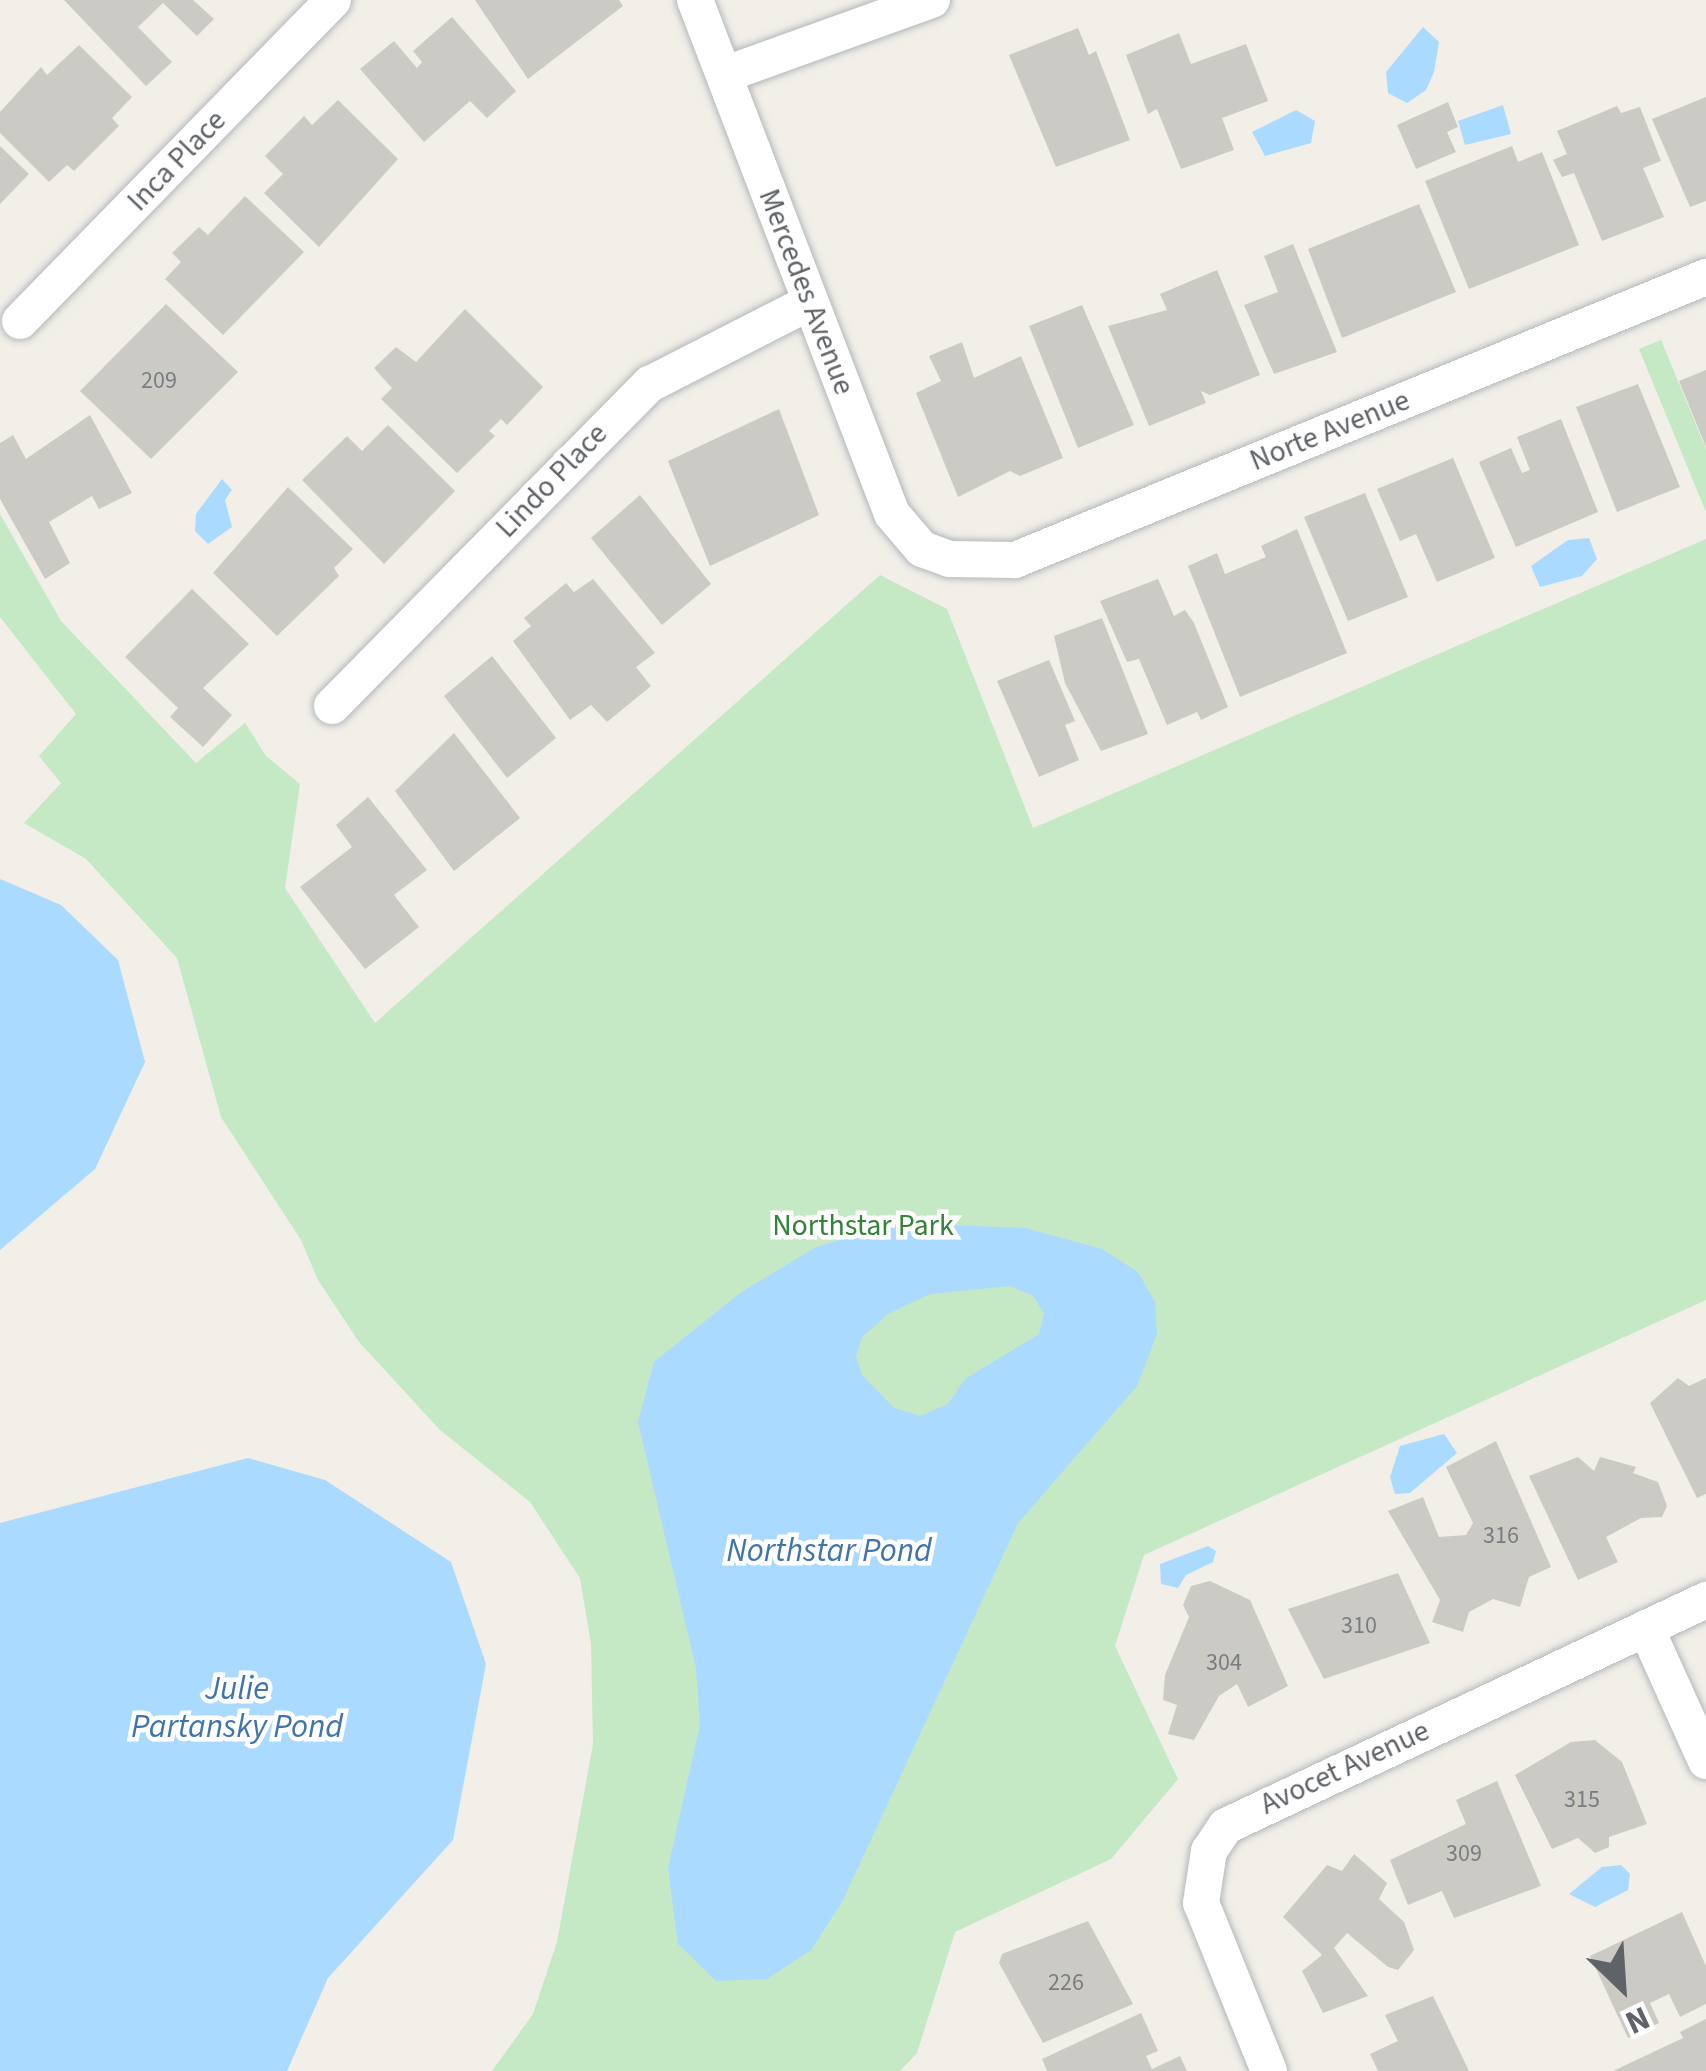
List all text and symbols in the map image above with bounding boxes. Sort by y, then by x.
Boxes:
street label: Inca Place [120,103,234,219]
street label: Mercedes Avenue [750,184,862,400]
house number: 209 [141,367,177,395]
street label: Norte Avenue [1245,383,1415,479]
street label: Lindo Place [489,416,615,546]
park label: Northstar Park [772,1208,954,1244]
house number: 316 [1483,1522,1519,1550]
water label: Northstar Pond [726,1531,932,1571]
house number: 310 [1341,1612,1377,1640]
house number: 304 [1206,1649,1242,1677]
water label: Julie Partansky Pond [131,1669,343,1747]
street label: Avocet Avenue [1255,1713,1435,1823]
house number: 315 [1564,1786,1600,1814]
house number: 309 [1446,1840,1482,1868]
north arrow [1562,1927,1682,2047]
house number: 226 [1048,1969,1084,1997]
text: N [1618,1994,1657,2046]

